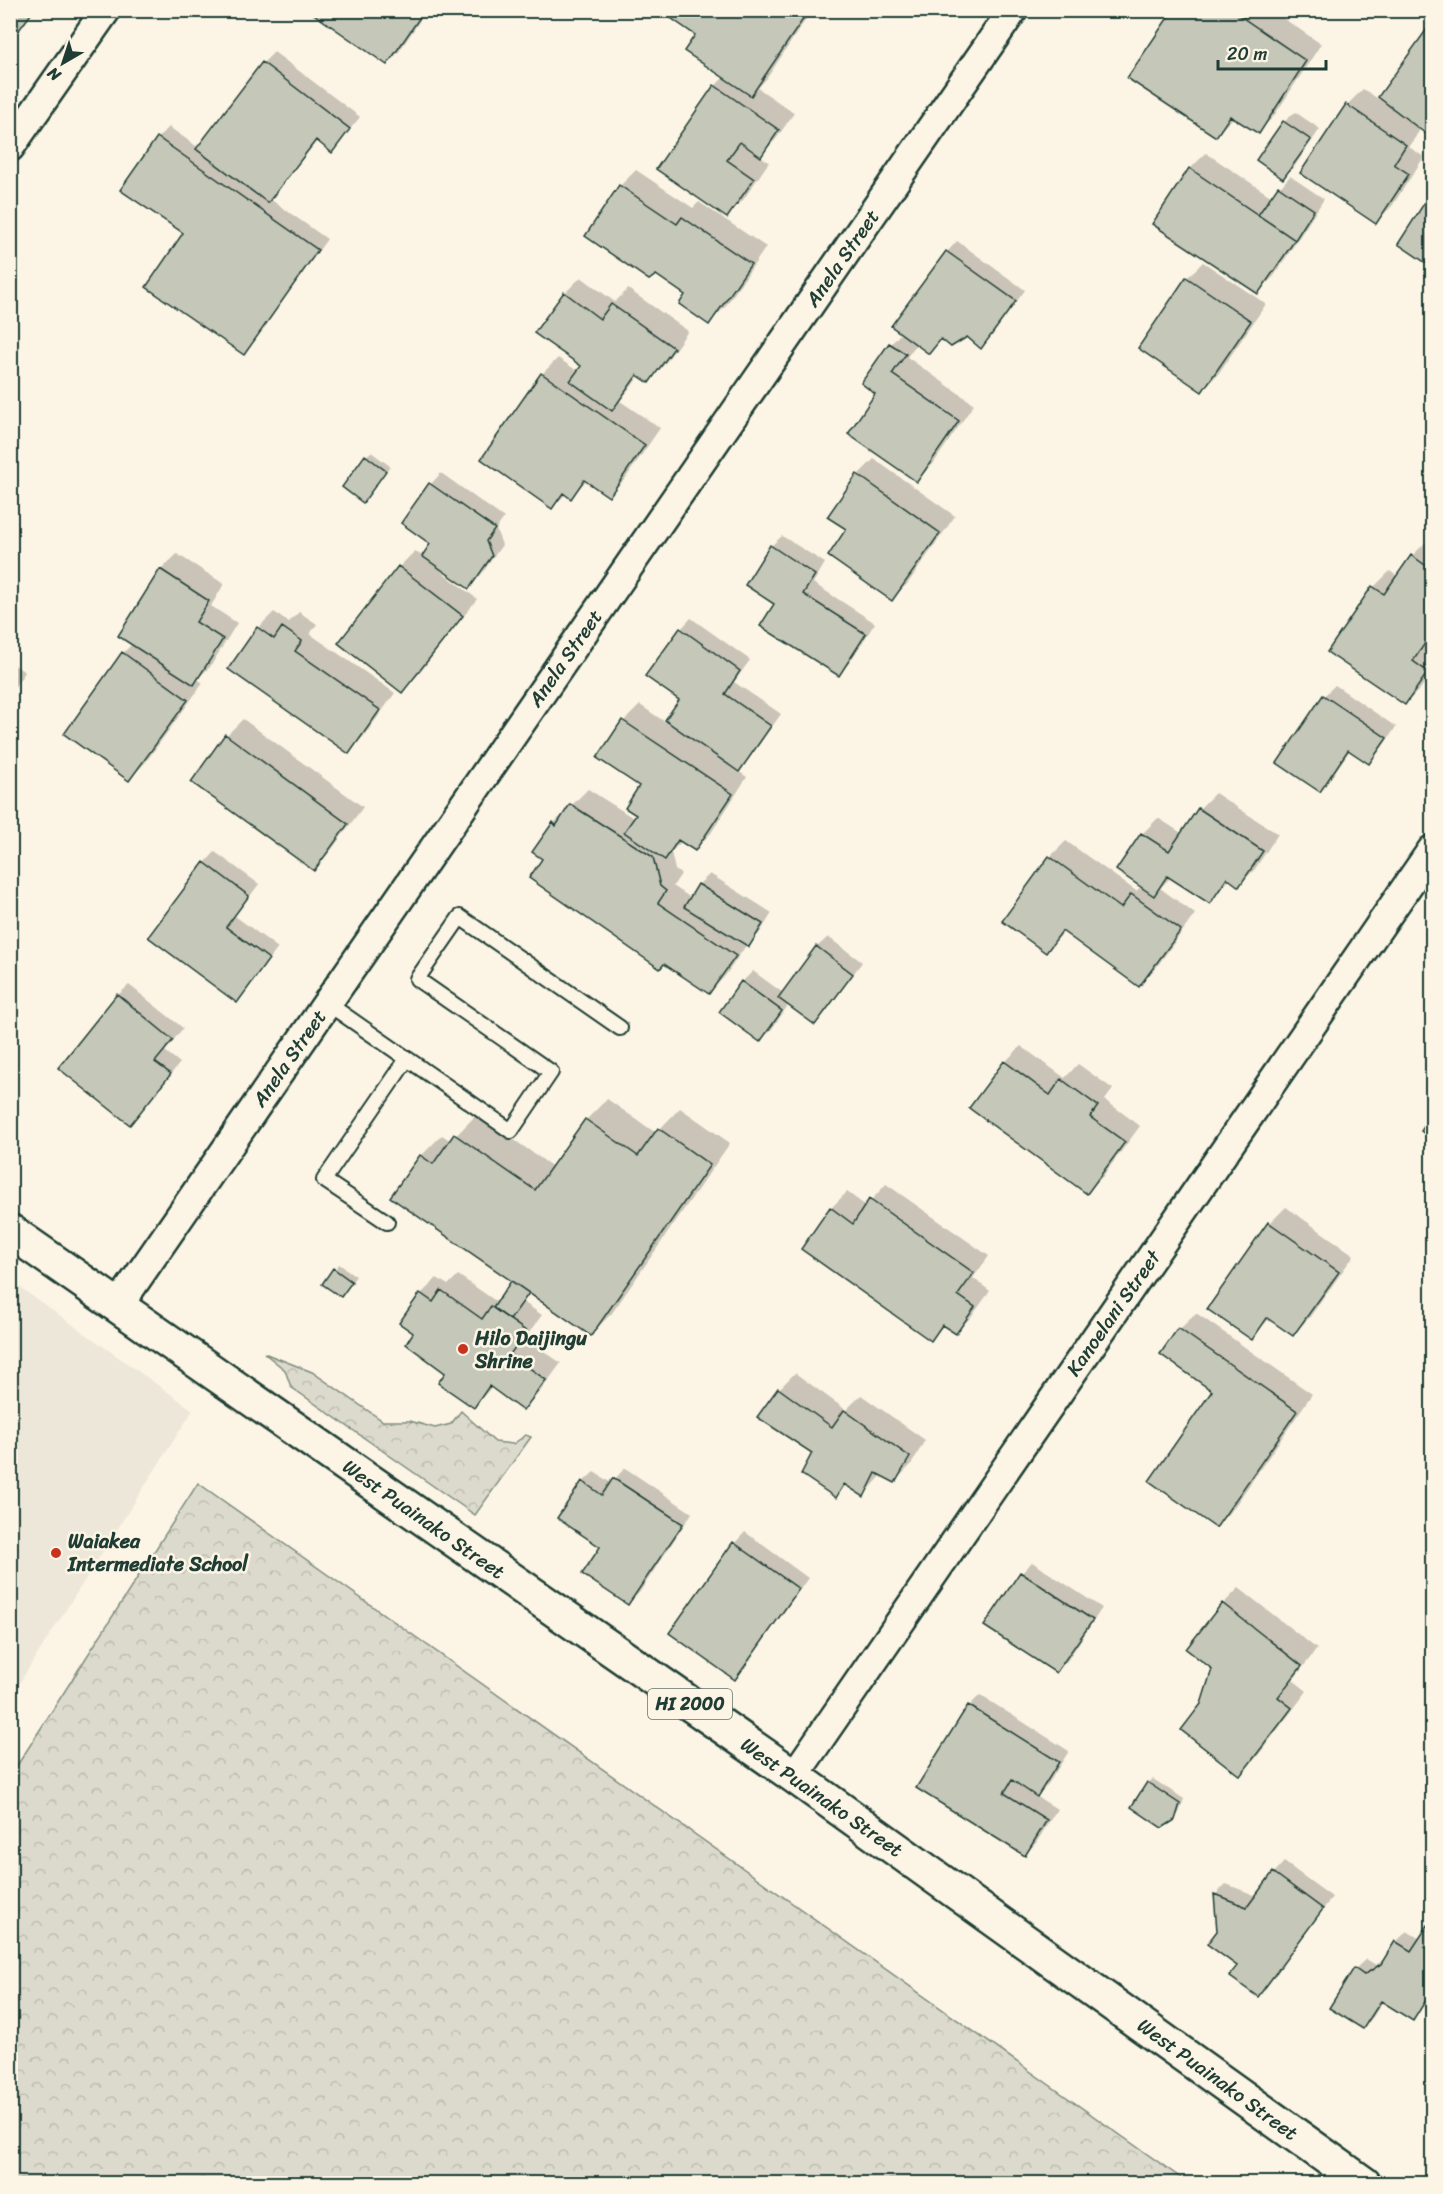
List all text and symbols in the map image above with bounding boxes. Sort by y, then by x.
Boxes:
north arrow [33,33,93,93]
scale bar [1218,33,1326,71]
text: 20 m [1227,38,1267,70]
text: N [40,59,68,90]
street label: Anela Street [795,202,889,315]
street label: Anela Street [518,602,612,715]
street label: Anela Street [242,1002,336,1115]
street label: Kanoelani Street [1057,1242,1171,1384]
place label: Hilo Daijingu Shrine [474,1321,587,1379]
marker: Hilo Daijingu Shrine [456,1342,470,1356]
street label: West Puainako Street [335,1450,513,1589]
place label: Waiakea Intermediate School [67,1524,249,1582]
marker: Waiakea Intermediate School [49,1546,63,1560]
road number: HI 2000 [648,1689,732,1719]
street label: West Puainako Street [733,1728,911,1867]
street label: West Puainako Street [1130,2009,1306,2150]

